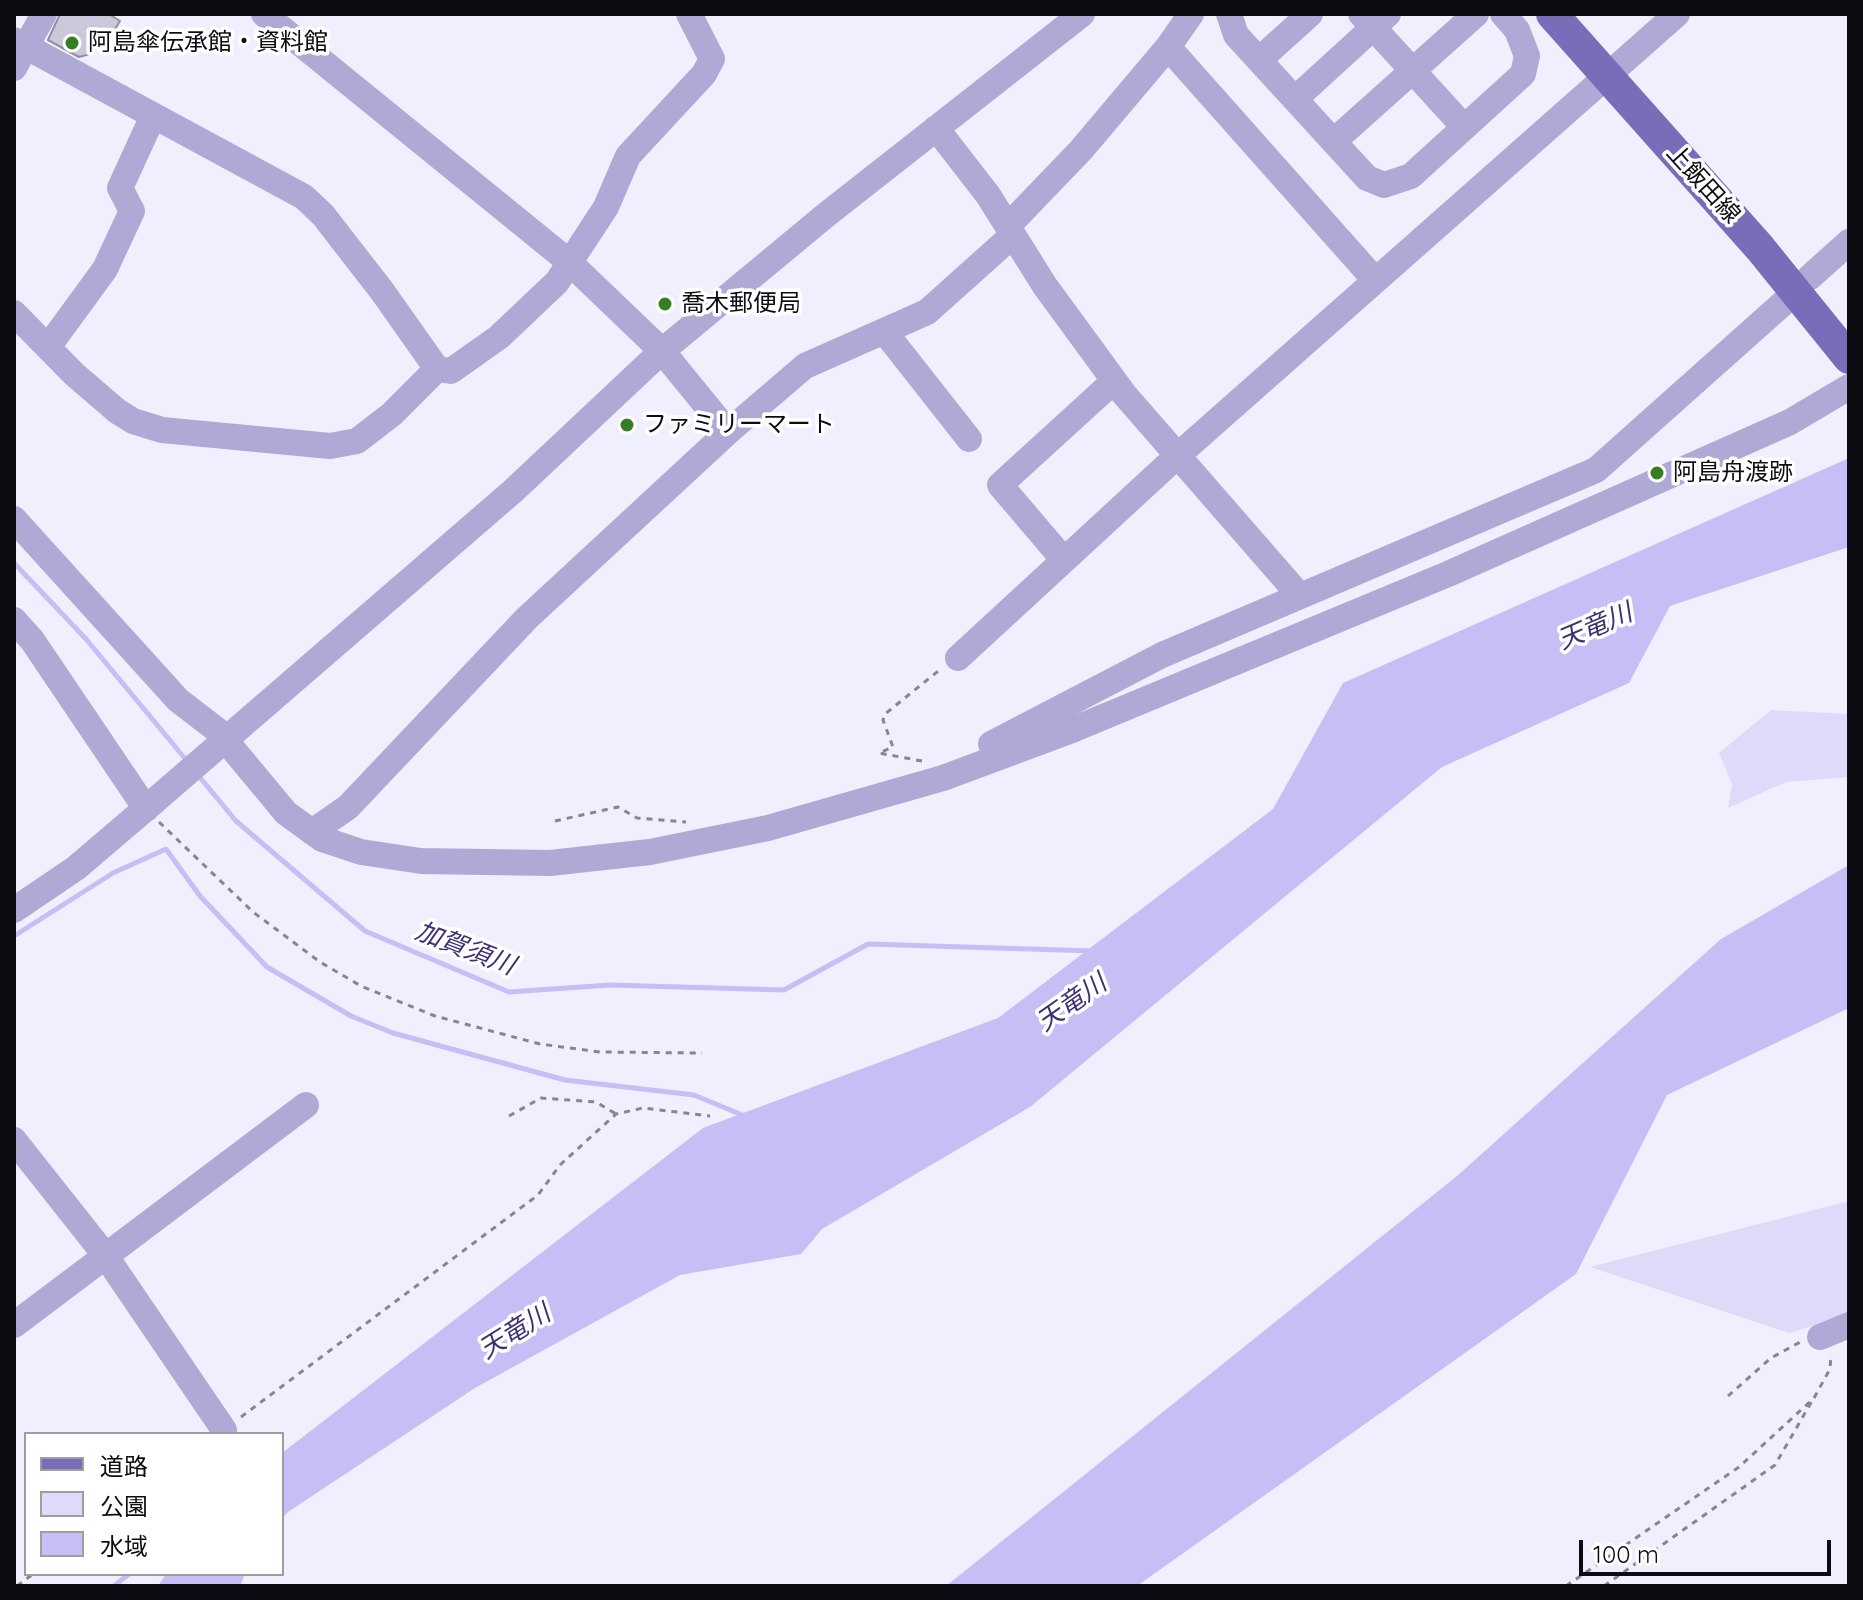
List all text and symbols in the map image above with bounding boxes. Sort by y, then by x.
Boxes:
place label: 阿島傘伝承館・資料館 [88,29,328,57]
marker: 阿島傘伝承館・資料館 [63,34,81,52]
street label: 上飯田線 [1660,139,1746,229]
place label: 喬木郵便局 [681,290,801,318]
marker: 喬木郵便局 [656,295,674,313]
place label: ファミリーマート [643,411,835,439]
marker: ファミリーマート [618,416,636,434]
place label: 阿島舟渡跡 [1673,459,1793,487]
marker: 阿島舟渡跡 [1648,464,1666,482]
water label: 天竜川 [1553,597,1637,657]
water label: 加賀須川 [411,916,519,982]
water label: 天竜川 [1031,968,1113,1038]
water label: 天竜川 [474,1298,556,1366]
legend [24,1432,284,1576]
text: 道路 [100,1451,148,1481]
text: 公園 [100,1491,148,1521]
scale bar [1583,1524,1835,1574]
text: 水域 [100,1531,148,1561]
text: 100 m [1593,1539,1659,1569]

